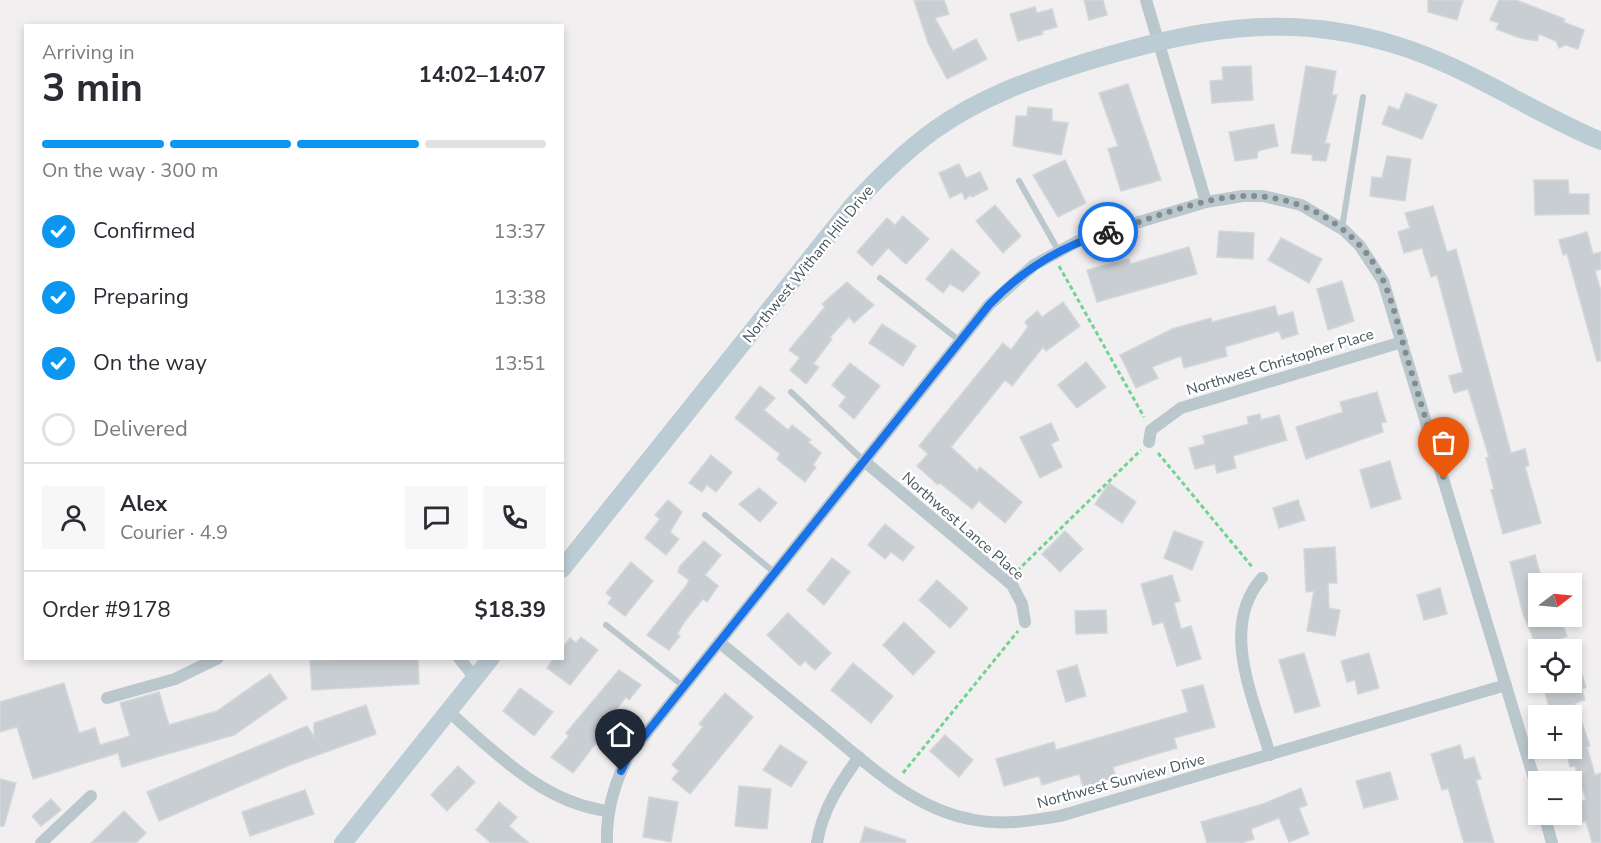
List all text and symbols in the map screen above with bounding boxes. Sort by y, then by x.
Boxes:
text: Arriving in [42,39,135,66]
text: 14:02–14:07 [418,60,546,90]
text: 3 min [42,62,143,115]
text: On the way · 300 m [42,157,218,184]
street label: Northwest Witham Hill Drive [738,181,878,347]
courier [1078,202,1138,262]
icon: check [42,215,75,248]
text: Confirmed [93,216,195,246]
icon: bike [1092,216,1125,249]
text: 13:37 [493,218,546,245]
icon: check [42,281,75,314]
text: Preparing [93,282,189,312]
text: 13:38 [493,284,546,311]
street label: Northwest Christopher Place [1184,324,1376,400]
icon: check [42,347,75,380]
text: On the way [93,348,207,378]
text: 13:51 [493,350,546,377]
text: Delivered [93,414,188,444]
pin [1418,417,1469,479]
icon: bag [1427,426,1460,459]
street label: Northwest Lance Place [898,467,1028,585]
button: person [42,486,105,549]
button: chat [405,486,468,549]
button: phone [483,486,546,549]
text: Alex [120,489,167,519]
text: Courier · 4.9 [120,519,228,546]
north arrow [1528,573,1582,627]
map controls [1528,573,1582,825]
text: Order #9178 [42,595,171,625]
text: $18.39 [475,595,546,625]
button: locate [1528,639,1582,693]
button: + [1528,705,1582,759]
pin [595,709,646,771]
icon: home [604,718,637,751]
street label: Northwest Sunview Drive [1035,749,1207,813]
button: − [1528,771,1582,825]

